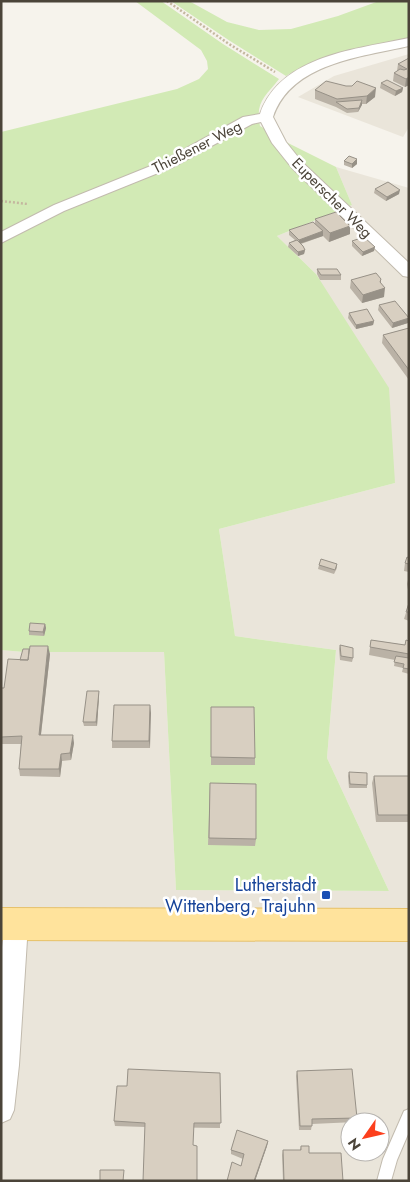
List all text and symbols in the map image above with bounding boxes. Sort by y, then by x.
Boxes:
street label: Thießener Weg [148,115,246,179]
street label: Euperscher Weg [287,153,377,243]
place label: Lutherstadt Wittenberg, Trajuhn [165,872,317,919]
marker: Lutherstadt Wittenberg, Trajuhn [320,889,332,901]
north arrow [340,1112,390,1162]
text: N [343,1134,366,1154]

